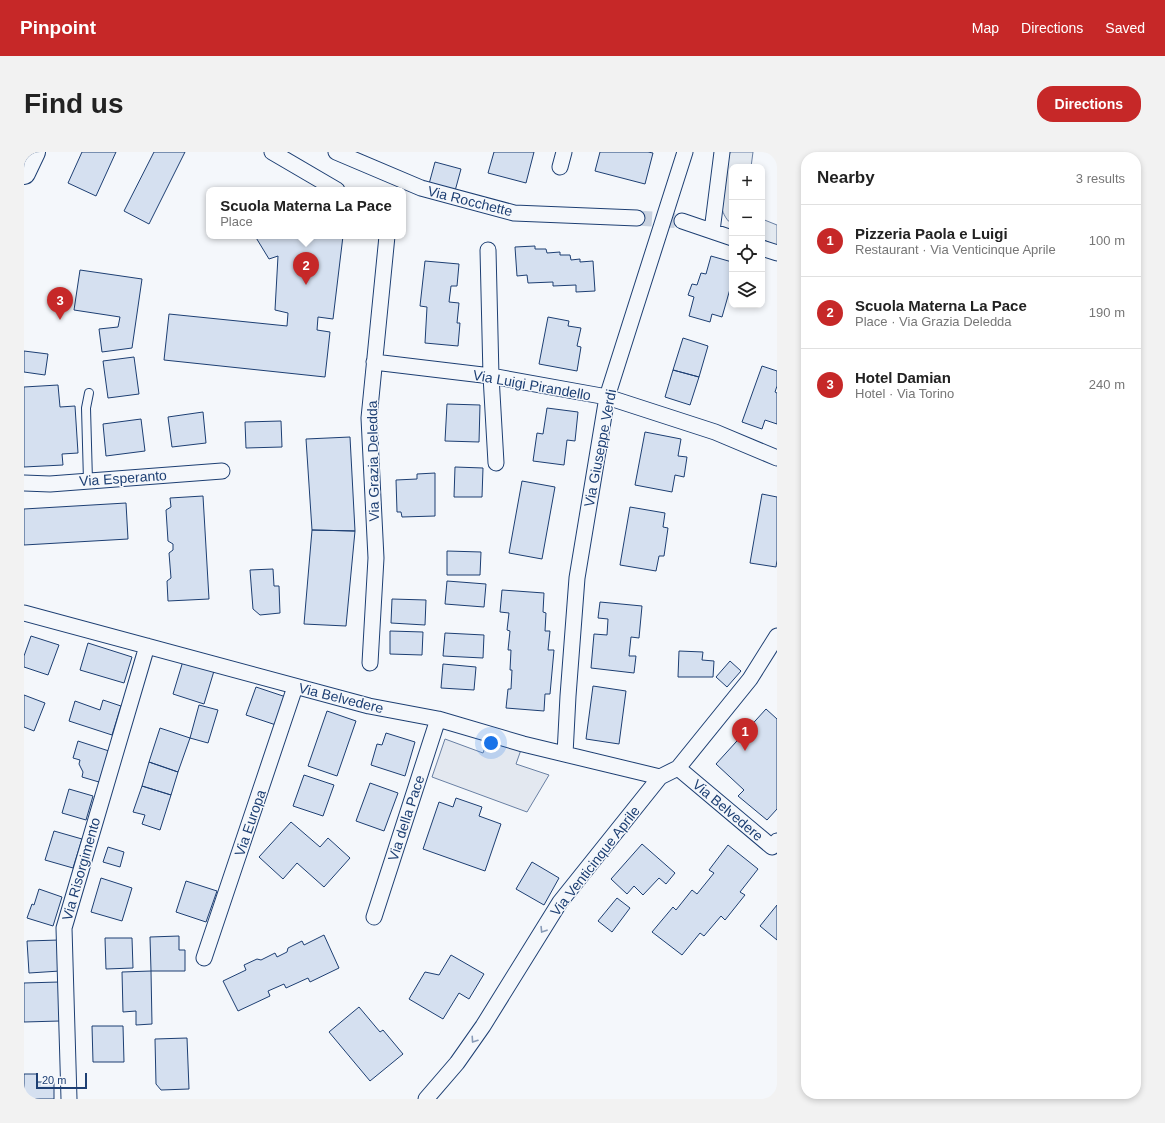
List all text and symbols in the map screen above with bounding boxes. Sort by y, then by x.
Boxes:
text: Pinpoint [20,17,96,38]
text: Map [972,20,999,36]
text: Directions [1021,20,1083,36]
text: Saved [1105,20,1145,36]
button: Directions [1037,86,1141,122]
text: Find us [24,88,124,119]
map controls [729,164,765,308]
button: + [729,164,765,200]
text: Nearby [817,168,875,187]
text: 3 results [1076,171,1125,186]
street label: Via Rocchette [426,183,514,219]
popup [206,187,406,239]
text: Scuola Materna La Pace [220,197,392,214]
button: − [729,200,765,236]
text: Place [220,214,253,229]
text: Pizzeria Paola e Luigi [855,225,1008,242]
text: 1 [826,233,834,248]
text: 100 m [1089,233,1125,248]
button: locate [729,236,765,272]
text: Restaurant · Via Venticinque Aprile [855,242,1056,257]
pin: 2 [293,252,319,285]
button: layers [729,272,765,308]
pin: 3 [47,287,73,320]
text: Scuola Materna La Pace [855,297,1027,314]
text: 2 [826,305,834,320]
text: 190 m [1089,305,1125,320]
text: Place · Via Grazia Deledda [855,314,1012,329]
street label: Via Luigi Pirandello [472,367,592,403]
text: Hotel Damian [855,369,951,386]
text: 3 [826,377,834,392]
text: 240 m [1089,377,1125,392]
text: Hotel · Via Torino [855,386,954,401]
street label: Via Giuseppe Verdi [581,388,619,508]
street label: Via Grazia Deledda [364,400,382,522]
street label: Via Esperanto [79,467,168,489]
street label: Via Belvedere [297,680,385,716]
pin: 1 [732,718,758,751]
your location [481,733,501,753]
street label: Via della Pace [385,773,427,863]
street label: Via Belvedere [690,776,767,844]
street label: Via Europa [231,788,269,858]
street label: Via Venticinque Aprile [547,803,643,919]
street label: Via Risorgimento [59,815,103,922]
one-way arrow [540,926,548,933]
one-way arrow [471,1035,478,1042]
scale bar [36,1071,87,1090]
text: 20 m [42,1074,66,1086]

